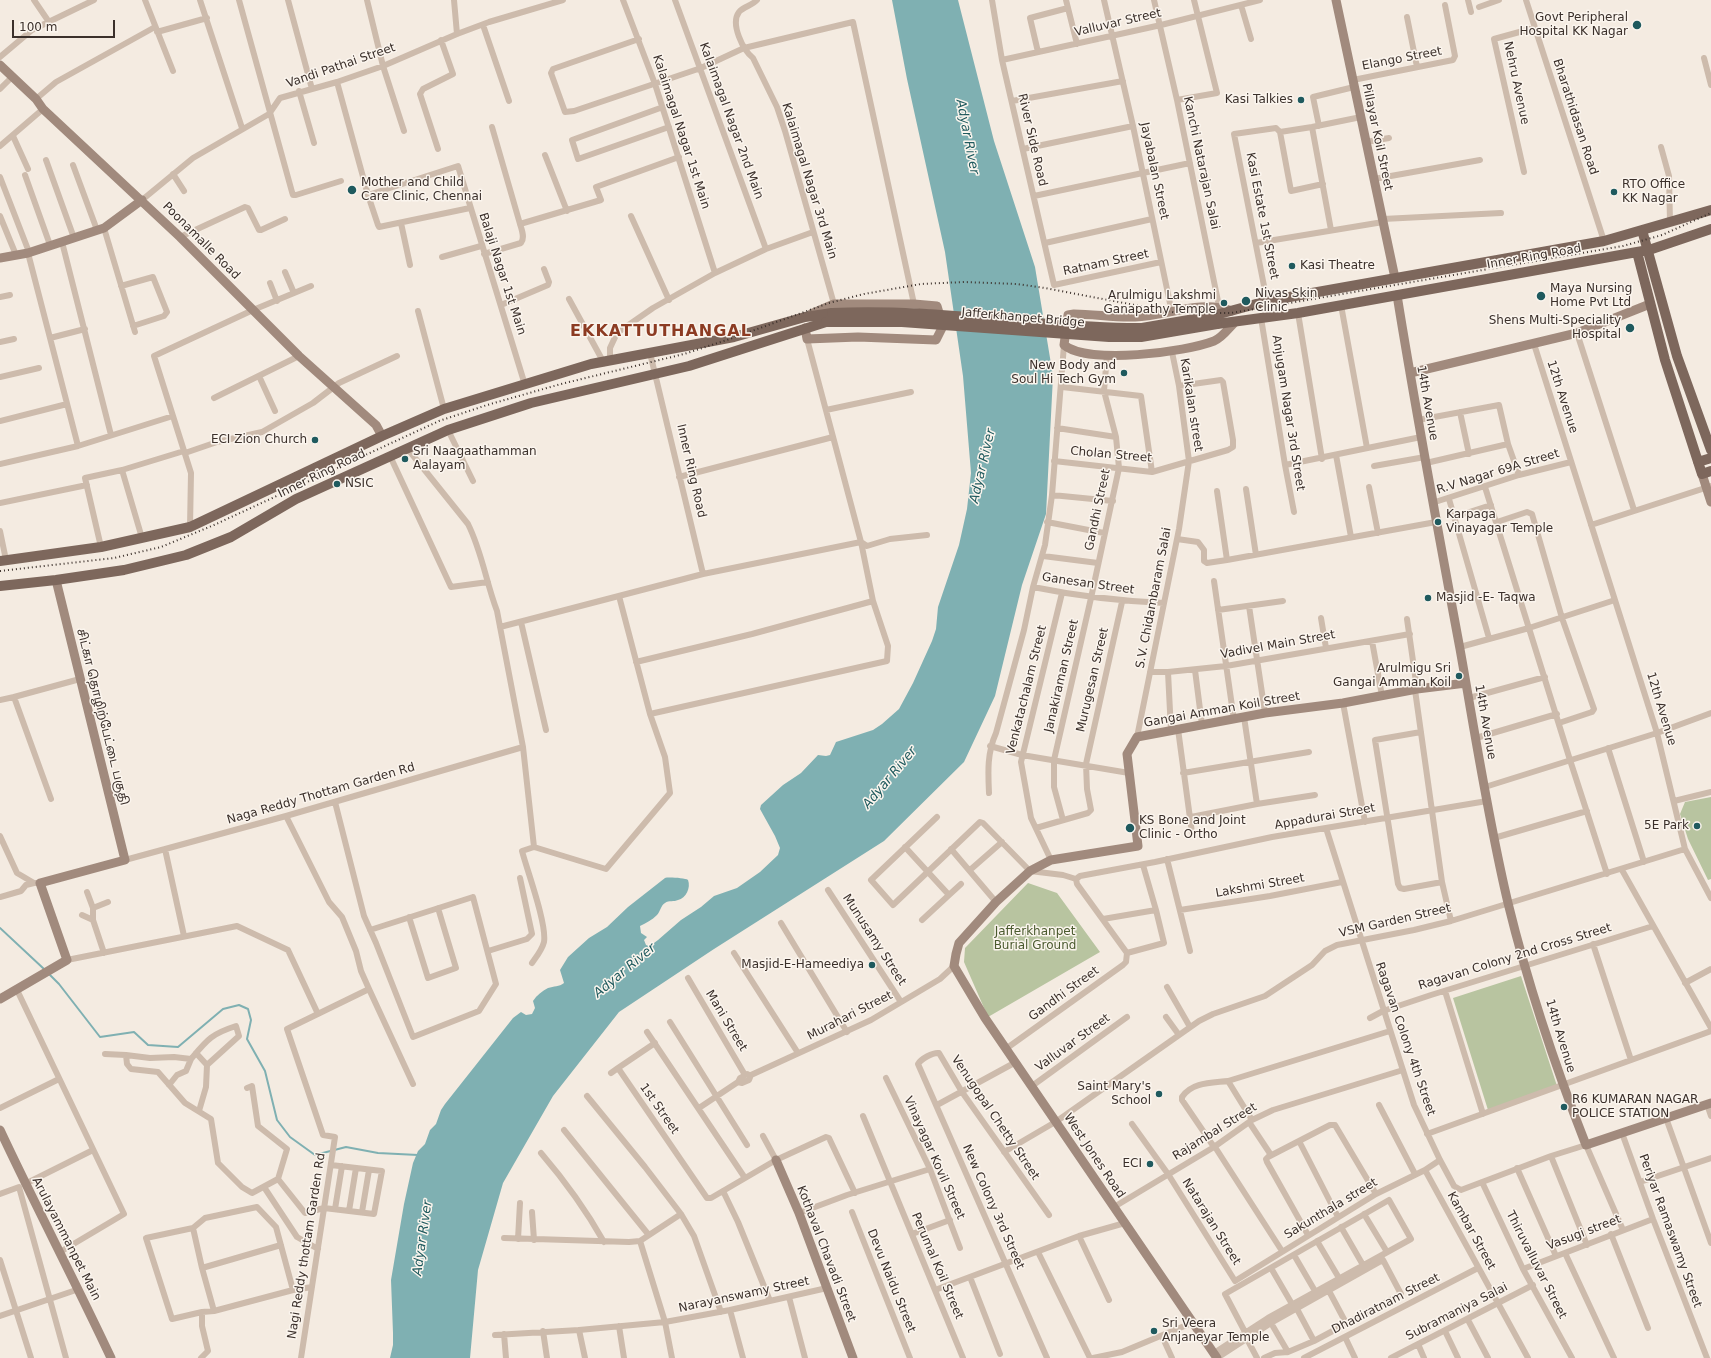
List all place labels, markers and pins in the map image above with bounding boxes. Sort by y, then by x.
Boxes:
place label: Govt Peripheral Hospital KK Nagar [1519,11,1628,39]
marker: Govt Peripheral Hospital KK Nagar [1631,19,1643,31]
place label: Kasi Talkies [1225,93,1293,107]
marker: Kasi Talkies [1296,95,1306,105]
place label: Mother and Child Care Clinic, Chennai [361,176,482,204]
place label: RTO Office KK Nagar [1622,178,1685,206]
marker: Mother and Child Care Clinic, Chennai [346,184,358,196]
marker: RTO Office KK Nagar [1609,187,1619,197]
place label: Kasi Theatre [1300,259,1375,273]
marker: Kasi Theatre [1287,261,1297,271]
place label: Maya Nursing Home Pvt Ltd [1550,282,1632,310]
place label: Nivas Skin Clinic [1255,287,1317,315]
place label: Arulmigu Lakshmi Ganapathy Temple [1103,289,1216,317]
marker: Maya Nursing Home Pvt Ltd [1535,290,1547,302]
marker: Nivas Skin Clinic [1240,295,1252,307]
marker: Arulmigu Lakshmi Ganapathy Temple [1219,298,1229,308]
place label: Shens Multi-Speciality Hospital [1489,314,1621,342]
marker: Shens Multi-Speciality Hospital [1624,322,1636,334]
place label: New Body and Soul Hi Tech Gym [1011,359,1116,387]
marker: New Body and Soul Hi Tech Gym [1119,368,1129,378]
place label: ECI Zion Church [211,433,307,447]
marker: ECI Zion Church [310,435,320,445]
place label: Sri Naagaathamman Aalayam [413,445,537,473]
marker: Sri Naagaathamman Aalayam [400,454,410,464]
place label: NSIC [345,477,374,491]
marker: NSIC [332,479,342,489]
place label: Karpaga Vinayagar Temple [1446,508,1553,536]
marker: Karpaga Vinayagar Temple [1433,517,1443,527]
place label: Masjid -E- Taqwa [1436,591,1536,605]
marker: Masjid -E- Taqwa [1423,593,1433,603]
place label: Arulmigu Sri Gangai Amman Koil [1333,662,1451,690]
marker: Arulmigu Sri Gangai Amman Koil [1454,671,1464,681]
place label: KS Bone and Joint Clinic - Ortho [1139,814,1246,842]
place label: 5E Park [1644,819,1689,833]
marker: 5E Park [1692,821,1702,831]
marker: KS Bone and Joint Clinic - Ortho [1124,822,1136,834]
place label: Masjid-E-Hameediya [741,958,864,972]
marker: Masjid-E-Hameediya [867,960,877,970]
place label: Saint Mary's School [1077,1080,1151,1108]
marker: Saint Mary's School [1154,1089,1164,1099]
place label: R6 KUMARAN NAGAR POLICE STATION [1572,1093,1698,1121]
marker: R6 KUMARAN NAGAR POLICE STATION [1559,1102,1569,1112]
place label: ECI [1122,1157,1142,1171]
marker: ECI [1145,1159,1155,1169]
place label: Sri Veera Anjaneyar Temple [1162,1317,1269,1345]
marker: Sri Veera Anjaneyar Temple [1149,1326,1159,1336]

